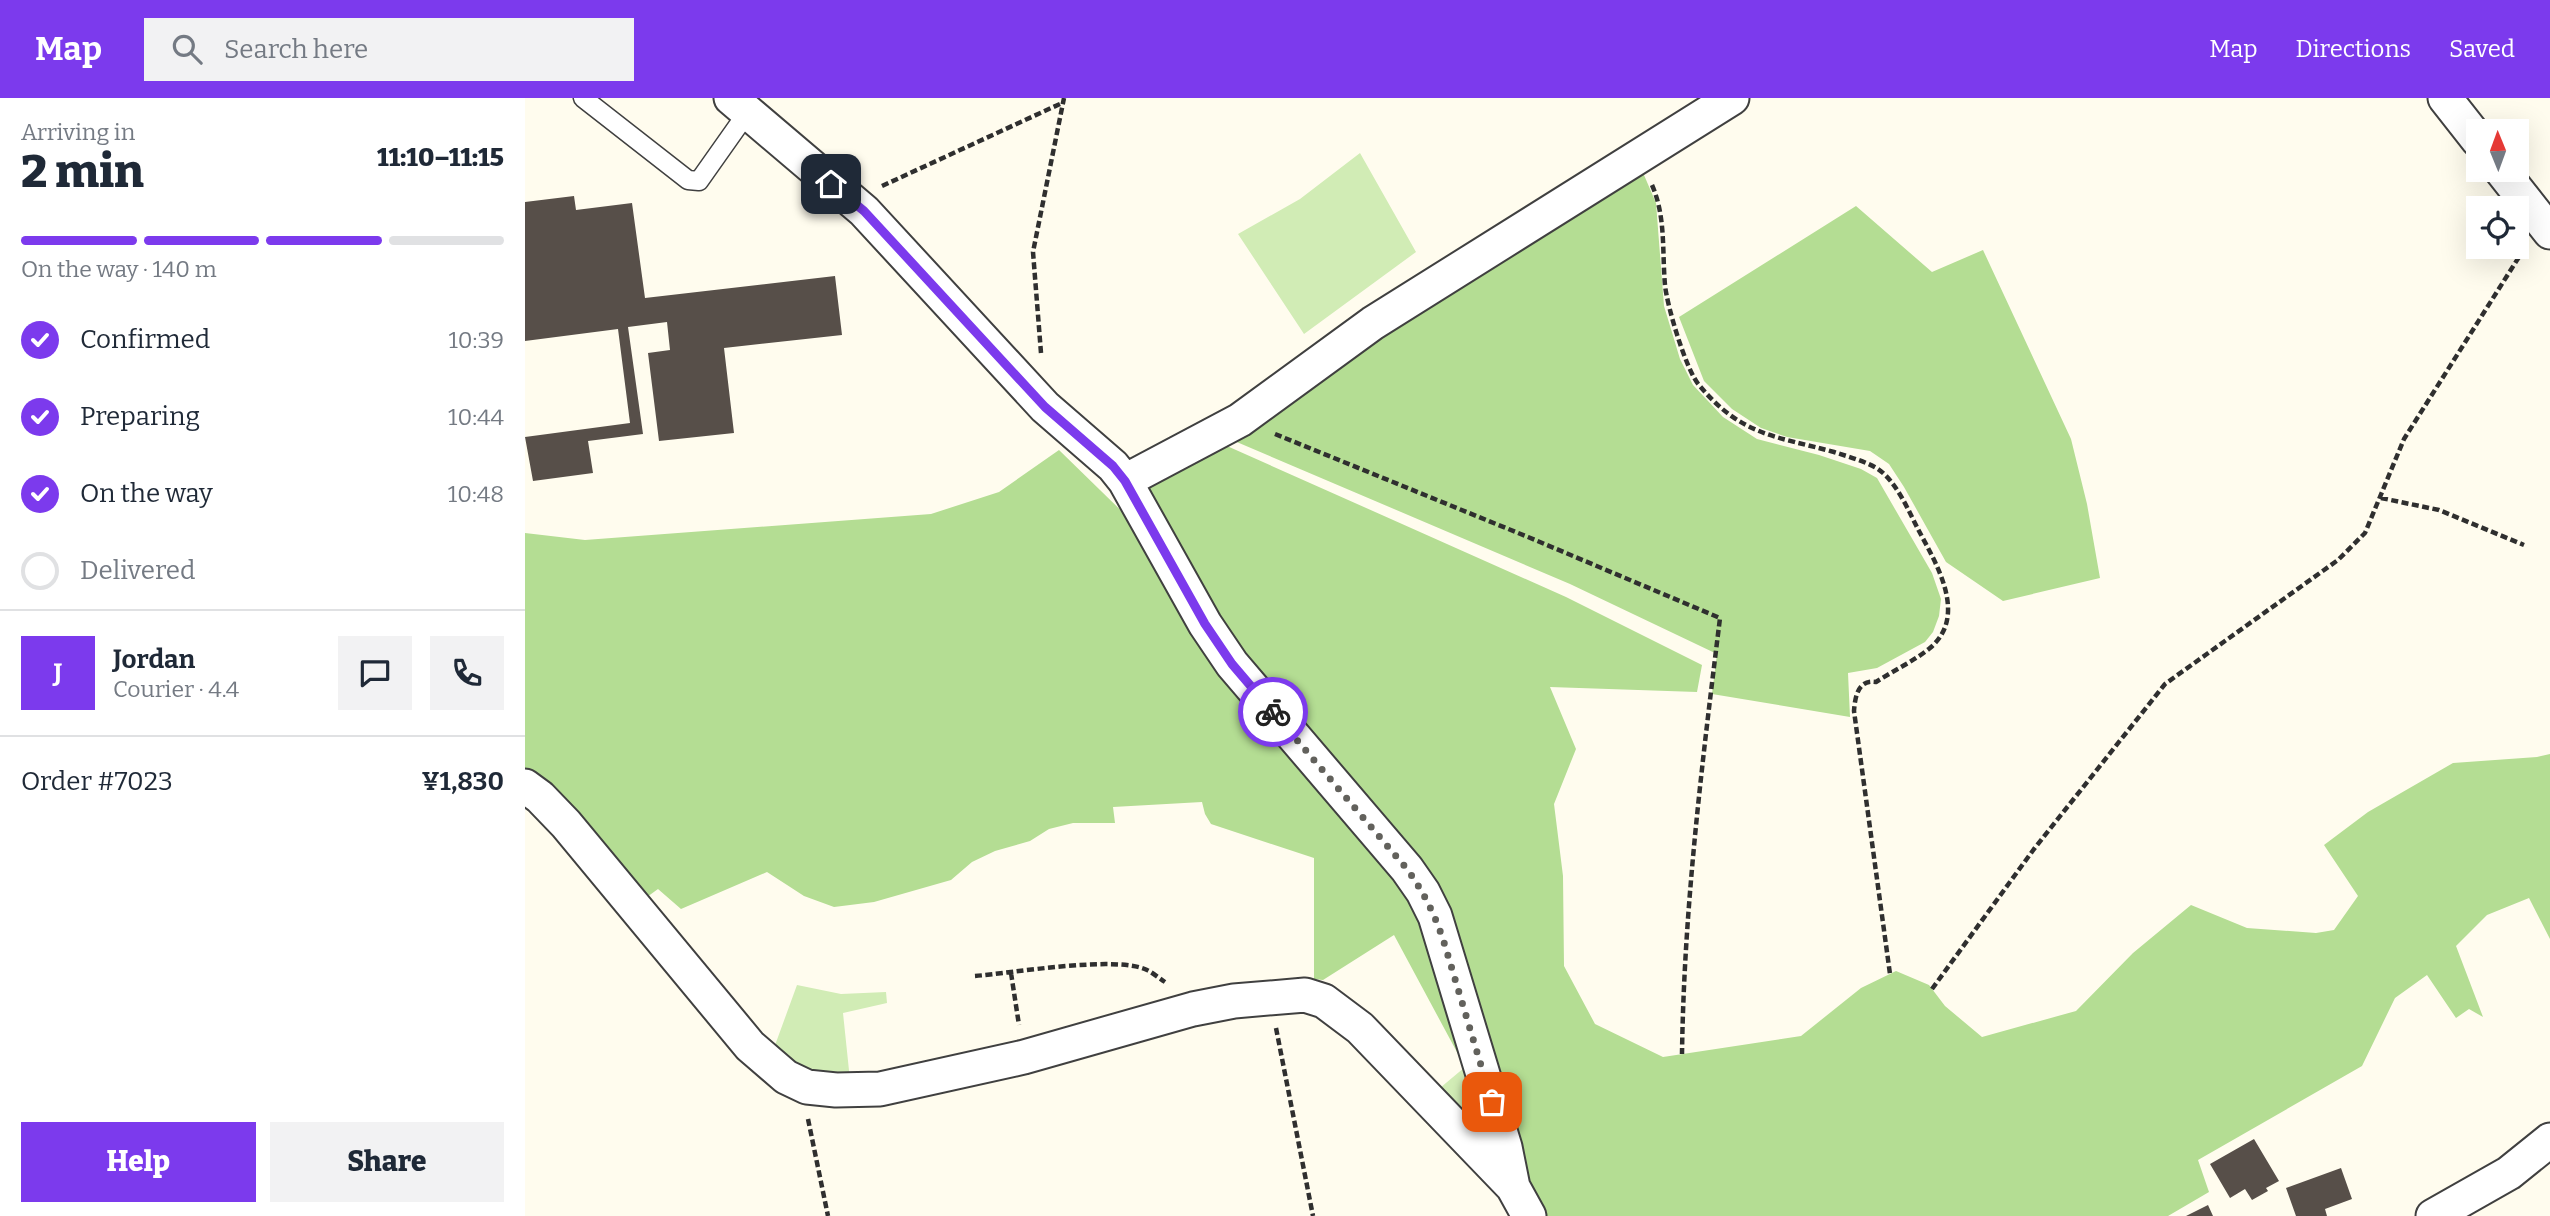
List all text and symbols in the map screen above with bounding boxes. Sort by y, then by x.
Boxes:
search box [144,18,634,81]
text: Map [35,29,102,69]
icon: search [168,30,206,68]
text: Search here [224,34,368,65]
text: Map [2209,35,2258,63]
text: Directions [2296,35,2411,63]
text: Saved [2449,35,2515,63]
text: Arriving in [21,118,135,146]
north arrow [2466,119,2529,182]
map controls [2466,119,2529,259]
text: 11:10–11:15 [377,142,504,173]
text: 2 min [21,144,144,199]
pin [801,154,861,214]
icon: home [812,165,850,203]
button: locate [2466,196,2529,259]
text: On the way · 140 m [21,255,217,283]
icon: check [21,321,59,359]
text: Confirmed [80,324,210,355]
text: 10:39 [448,326,504,354]
icon: check [21,398,59,436]
text: Preparing [80,401,200,432]
text: 10:44 [448,403,504,431]
icon: check [21,475,59,513]
text: On the way [80,478,213,509]
text: 10:48 [448,480,504,508]
text: Delivered [80,555,195,586]
button: chat [338,636,412,710]
button: phone [430,636,504,710]
text: Jordan [113,644,195,675]
text: J [54,658,62,689]
text: Courier · 4.4 [113,675,239,703]
courier [1238,677,1308,747]
icon: bike [1254,693,1292,731]
text: Order #7023 [21,766,173,797]
text: ¥1,830 [421,766,504,797]
pin [1462,1072,1522,1132]
icon: bag [1473,1083,1511,1121]
button: Help [21,1122,256,1202]
button: Share [270,1122,504,1202]

